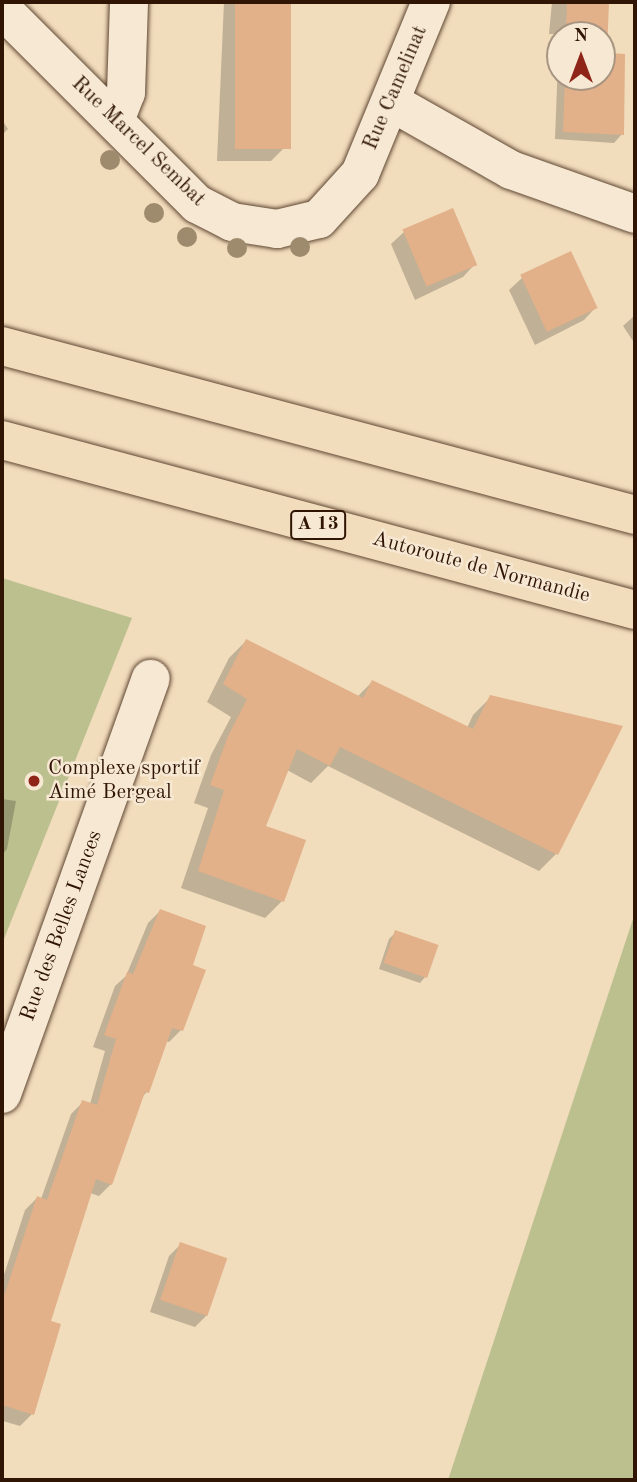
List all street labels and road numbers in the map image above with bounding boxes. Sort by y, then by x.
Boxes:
street label: Rue Camelinat [358,22,434,154]
street label: Rue Marcel Sembat [66,72,210,212]
road number: A 13 [290,510,346,540]
street label: Autoroute de Normandie [369,527,593,609]
street label: Rue des Belles Lances [16,827,108,1025]

